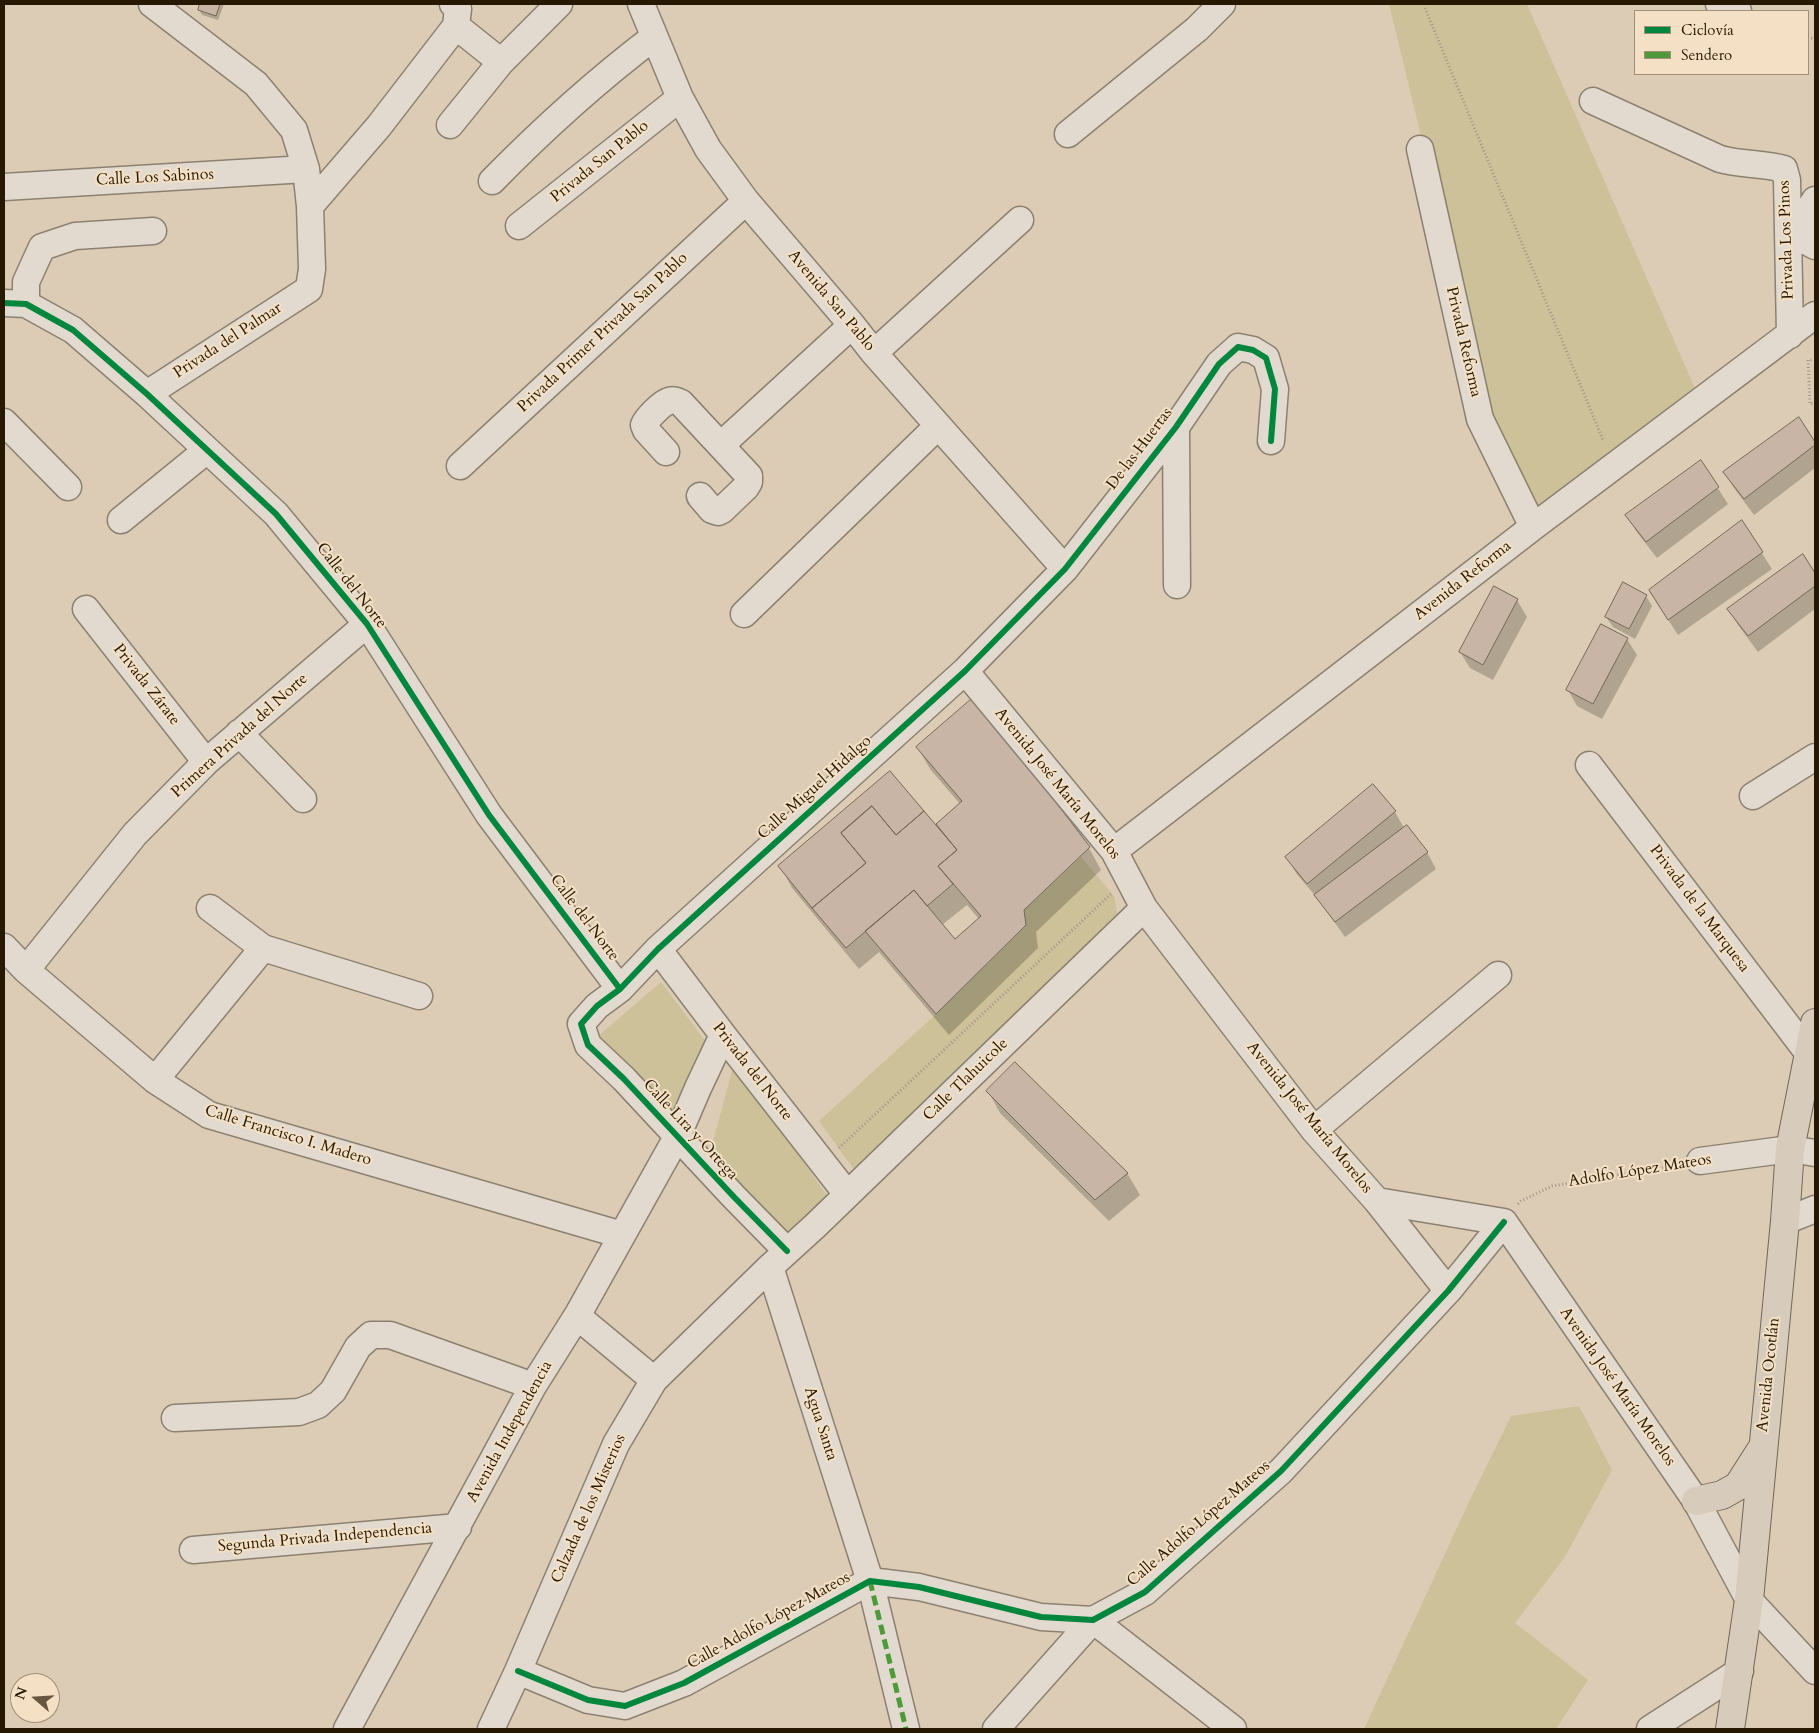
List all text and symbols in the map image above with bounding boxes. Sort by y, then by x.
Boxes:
legend [1634,10,1809,75]
text: Ciclovía [1681,20,1734,40]
text: Sendero [1681,45,1732,65]
street label: Privada San Pablo [547,117,653,207]
street label: Calle Los Sabinos [96,165,214,191]
street label: Privada Los Pinos [1775,180,1799,300]
street label: Avenida San Pablo [783,247,879,355]
street label: Privada Primer Privada San Pablo [514,249,692,417]
street label: Privada Reforma [1441,285,1485,399]
street label: Privada del Palmar [170,299,286,383]
street label: De las Huertas [1103,404,1177,494]
street label: Avenida Reforma [1411,537,1515,625]
street label: Calle del Norte [312,539,390,633]
street label: Privada Zárate [108,641,184,729]
street label: Primera Privada del Norte [168,670,312,802]
street label: Avenida José María Morelos [990,704,1124,864]
street label: Calle Miguel Hidalgo [754,732,876,844]
street label: Privada de la Marquesa [1645,841,1753,977]
street label: Calle del Norte [545,871,623,965]
street label: Privada del Norte [708,1019,796,1125]
street label: Calle Tlahuicole [919,1035,1013,1125]
street label: Avenida José María Morelos [1242,1038,1376,1198]
street label: Calle Lira y Ortega [638,1076,742,1184]
street label: Calle Francisco I. Madero [202,1101,374,1171]
street label: Adolfo López Mateos [1567,1150,1713,1192]
street label: Avenida José María Morelos [1555,1304,1679,1470]
street label: Avenida Ocotlán [1753,1317,1785,1433]
street label: Avenida Independencia [463,1358,557,1506]
street label: Agua Santa [799,1385,841,1463]
street label: Calzada de los Misterios [547,1432,631,1586]
street label: Calle Adolfo López Mateos [1124,1457,1274,1591]
street label: Segunda Privada Independencia [217,1519,433,1557]
street label: Calle Adolfo López Mateos [684,1568,854,1674]
north arrow [10,1673,60,1723]
text: N [10,1684,32,1702]

